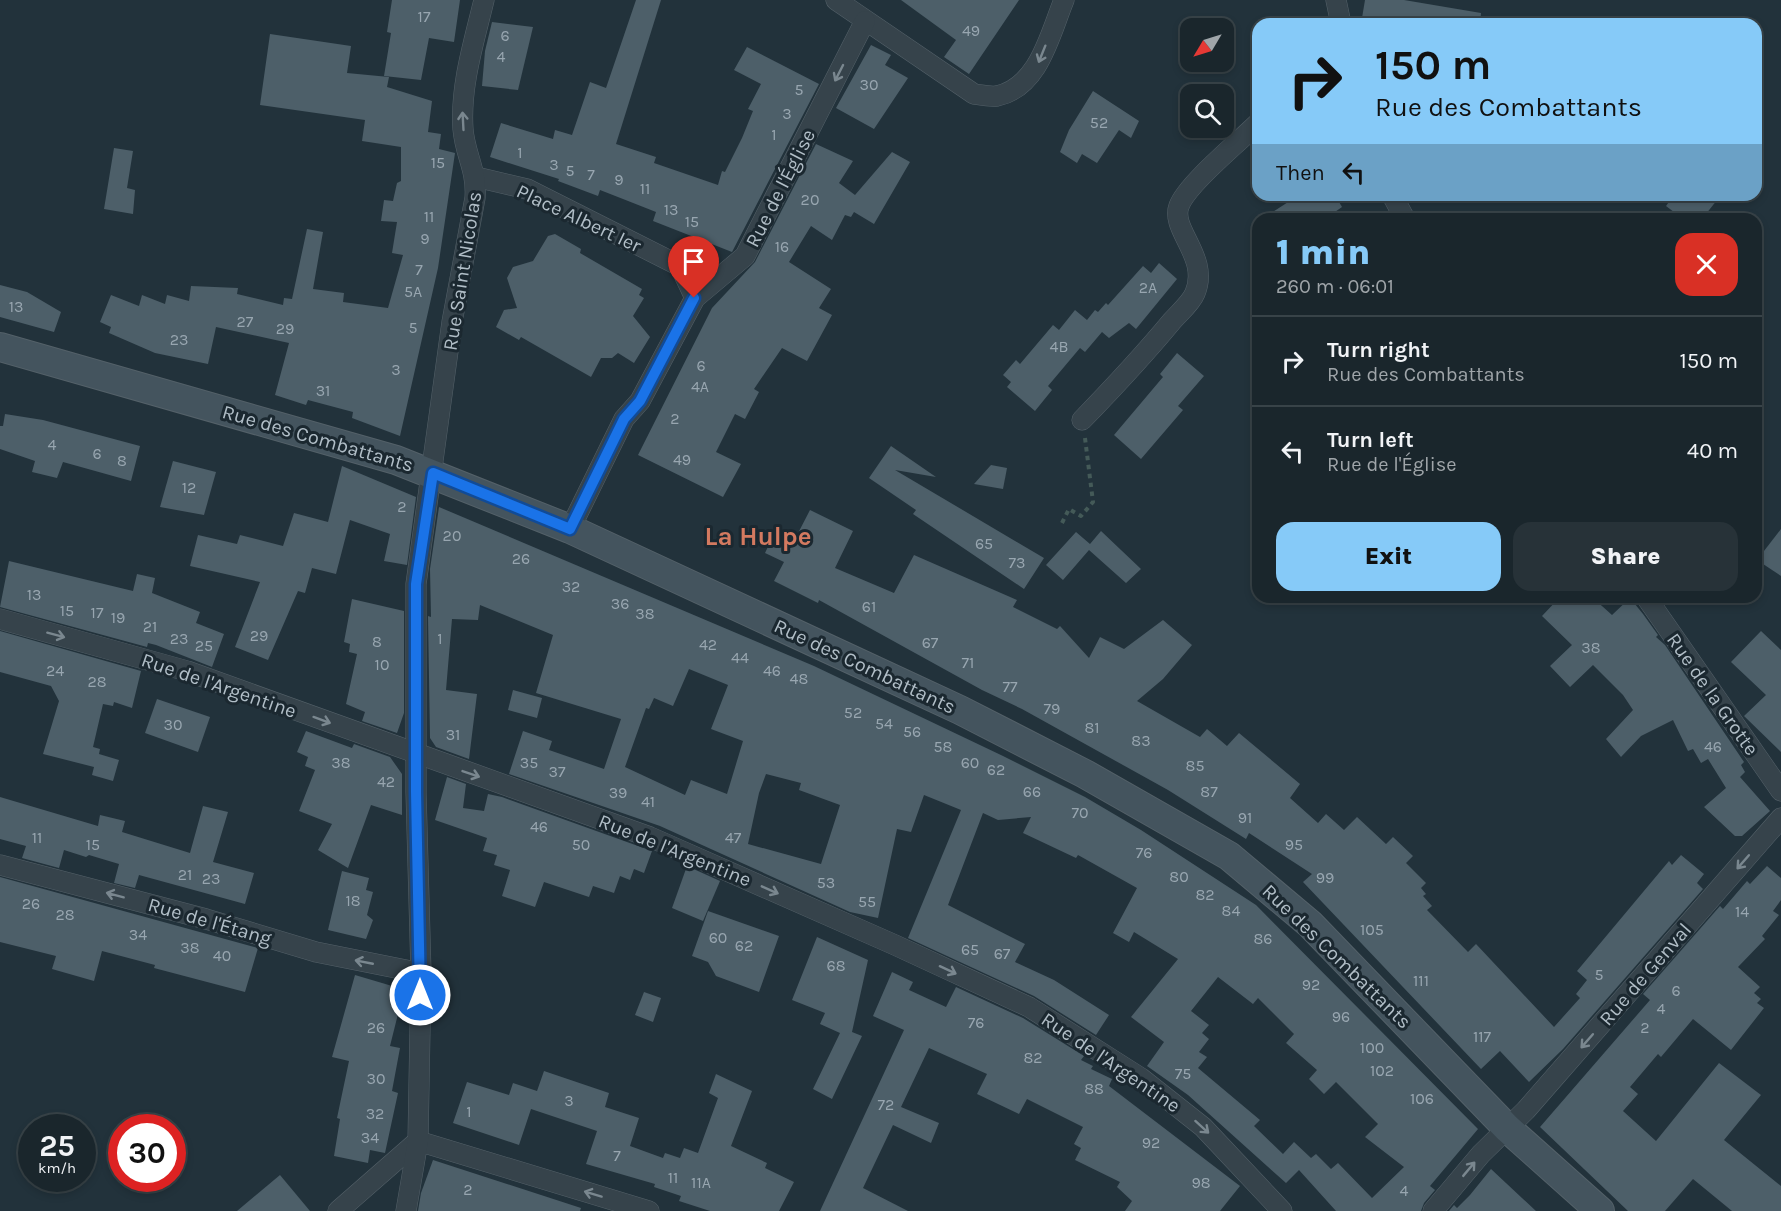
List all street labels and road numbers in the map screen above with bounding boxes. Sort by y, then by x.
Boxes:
street label: Rue de l'Église [740,125,820,251]
street label: Place Albert Ier [513,180,645,258]
street label: Rue Saint Nicolas [439,190,486,352]
street label: Rue des Combattants [220,400,416,477]
street label: Rue des Combattants [770,614,959,719]
street label: Rue de la Grotte [1662,629,1763,760]
street label: Rue de l'Argentine [138,648,299,723]
street label: Rue de l'Argentine [595,809,754,892]
street label: Rue des Combattants [1258,879,1416,1033]
street label: Rue de l'Étang [145,892,275,950]
street label: Rue de Genval [1595,918,1696,1030]
street label: Rue de l'Argentine [1037,1007,1184,1117]

